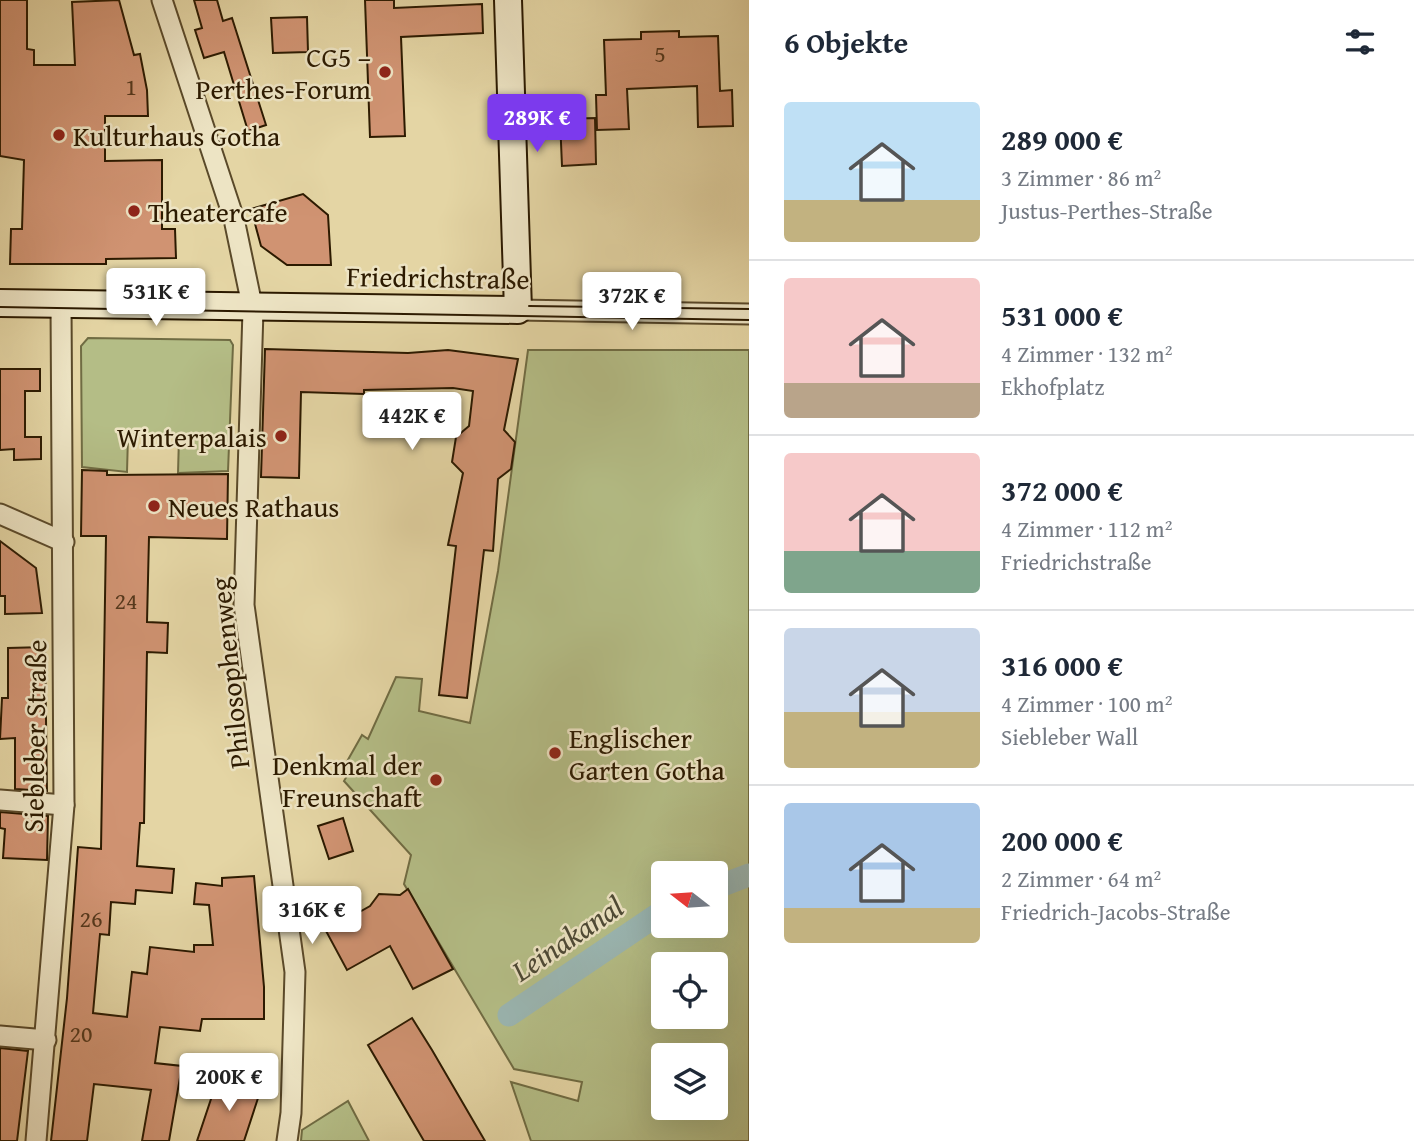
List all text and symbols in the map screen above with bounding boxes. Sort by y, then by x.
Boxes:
text: 6 Objekte [784,20,908,64]
icon: filters [1341,23,1379,61]
place label: CG5 – Perthes-Forum [195,36,371,109]
house number: 5 [654,36,666,71]
marker: CG5 – Perthes-Forum [377,64,393,80]
house number: 1 [125,69,137,104]
pin: 289K € [480,94,594,154]
text: 289K € [503,100,571,133]
place label: Kulturhaus Gotha [73,115,281,156]
text: 289 000 € [1001,117,1123,161]
marker: Kulturhaus Gotha [51,127,67,143]
icon: home [840,130,924,214]
text: 3 Zimmer · 86 m² [1001,161,1161,194]
place label: Theatercafe [148,191,288,232]
text: Justus-Perthes-Straße [1001,194,1213,227]
marker: Theatercafe [126,203,142,219]
street label: Friedrichstraße [346,255,530,299]
pin: 531K € [99,268,213,328]
pin: 372K € [575,272,689,332]
text: 531K € [122,274,190,307]
text: 372K € [598,278,666,311]
text: 531 000 € [1001,293,1123,337]
icon: home [840,306,924,390]
text: 4 Zimmer · 132 m² [1001,337,1172,370]
text: Ekhofplatz [1001,370,1104,403]
pin: 442K € [355,392,469,452]
text: 442K € [378,398,446,431]
place label: Winterpalais [117,416,267,457]
marker: Winterpalais [273,428,289,444]
text: 372 000 € [1001,468,1123,512]
icon: home [840,481,924,565]
place label: Neues Rathaus [168,486,339,527]
marker: Neues Rathaus [146,498,162,514]
text: 4 Zimmer · 112 m² [1001,512,1172,545]
text: Friedrichstraße [1001,545,1152,578]
street label: Philosophenweg [199,575,259,771]
house number: 24 [114,583,138,618]
street label: Siebleber Straße [12,639,56,833]
text: 316 000 € [1001,643,1123,687]
icon: home [840,656,924,740]
text: 4 Zimmer · 100 m² [1001,687,1172,720]
place label: Englischer Garten Gotha [569,717,726,790]
text: Siebleber Wall [1001,720,1138,753]
place label: Denkmal der Freunschaft [272,744,422,817]
marker: Englischer Garten Gotha [547,745,563,761]
marker: Denkmal der Freunschaft [428,772,444,788]
text: 200 000 € [1001,818,1123,862]
icon: home [840,831,924,915]
north arrow [651,861,728,938]
map controls [651,861,728,1120]
text: 2 Zimmer · 64 m² [1001,862,1161,895]
water label: Leinakanal [501,884,632,992]
pin: 316K € [255,886,369,946]
text: 316K € [278,892,346,925]
text: Friedrich-Jacobs-Straße [1001,895,1231,928]
house number: 26 [79,901,103,936]
button: locate [651,952,728,1029]
house number: 20 [69,1016,93,1051]
button: layers [651,1043,728,1120]
pin: 200K € [172,1054,286,1113]
text: 200K € [195,1059,263,1092]

